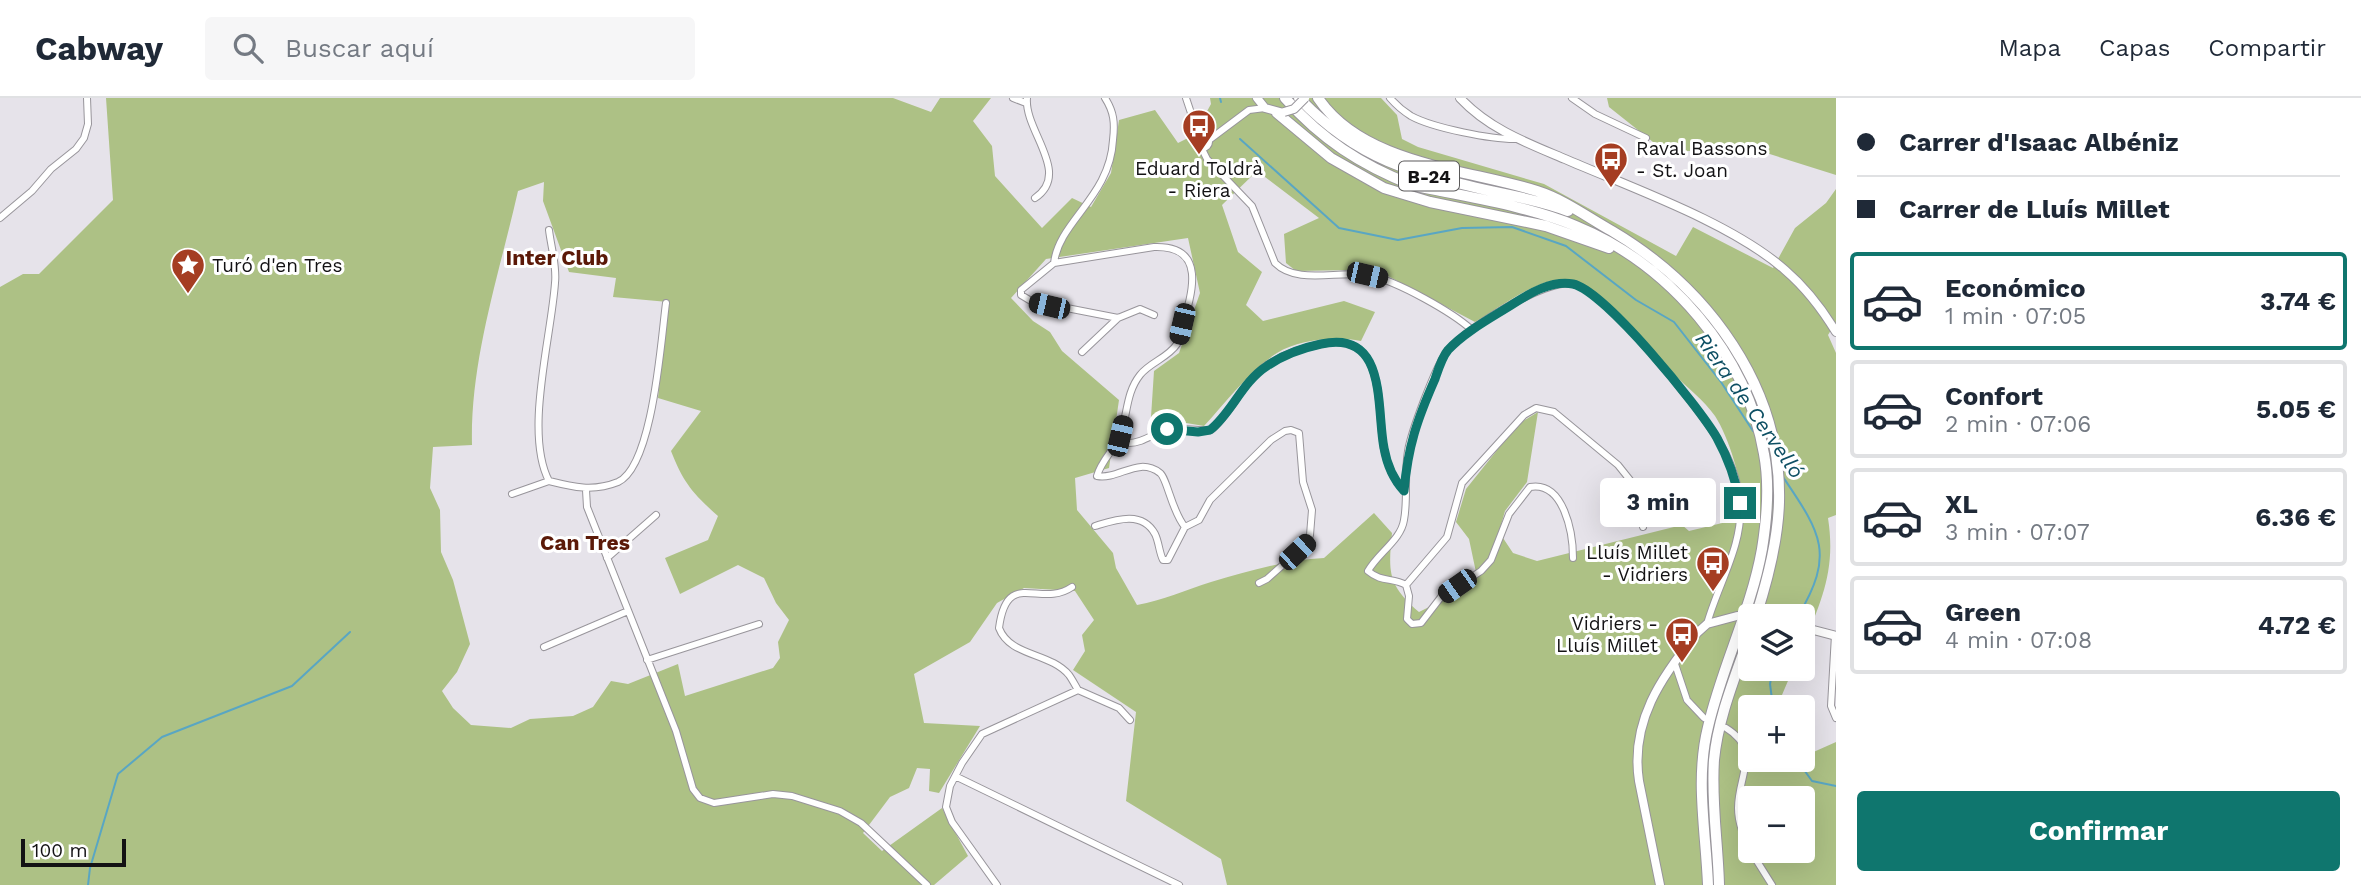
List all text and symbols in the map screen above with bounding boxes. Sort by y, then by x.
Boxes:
search box [205,17,695,80]
text: Cabway [35,29,163,68]
icon: search [229,29,267,67]
text: Buscar aquí [285,33,434,63]
text: Mapa [1998,34,2061,62]
text: Capas [2099,34,2170,62]
text: Compartir [2208,34,2326,62]
bus stop icon: Eduard Toldrà - Riera [1180,107,1218,156]
text: Carrer d'Isaac Albéniz [1899,127,2179,157]
place label: Raval Bassons - St. Joan [1636,137,1767,182]
bus stop icon: Raval Bassons - St. Joan [1592,140,1630,189]
place label: Eduard Toldrà - Riera [1135,157,1263,202]
road number: B-24 [1399,162,1459,190]
text: Carrer de Lluís Millet [1899,194,2170,224]
district label: Inter Club [506,245,608,270]
place icon: Turó d'en Tres [169,246,207,295]
place label: Turó d'en Tres [212,254,343,277]
car [1345,260,1390,290]
icon: car [1861,270,1924,333]
text: Económico [1945,273,2086,303]
text: 3.74 € [2260,286,2336,316]
car [1027,291,1072,321]
car [1168,301,1197,347]
text: 1 min · 07:05 [1945,303,2086,330]
water label: Riera de Cervelló [1690,327,1810,483]
icon: car [1861,378,1924,441]
text: Confort [1945,381,2043,411]
text: 5.05 € [2256,394,2336,424]
text: 2 min · 07:06 [1945,411,2091,438]
car [1106,413,1135,459]
route start [1151,413,1183,445]
callout: 3 min [1600,478,1716,528]
icon: car [1861,486,1924,549]
route end [1724,487,1756,519]
text: 3 min [1627,489,1689,516]
text: XL [1945,489,1978,519]
text: 6.36 € [2255,502,2336,532]
text: 3 min · 07:07 [1945,519,2090,546]
district label: Can Tres [540,530,630,555]
car [1275,530,1320,574]
place label: Lluís Millet - Vidriers [1586,541,1688,586]
bus stop icon: Lluís Millet - Vidriers [1694,544,1732,593]
car [1434,565,1481,607]
icon: car [1861,594,1924,657]
text: Green [1945,597,2021,627]
map controls [1738,604,1815,863]
button: layers [1738,604,1815,681]
text: 4.72 € [2258,610,2336,640]
place label: Vidriers - Lluís Millet [1556,612,1658,657]
bus stop icon: Vidriers - Lluís Millet [1663,615,1701,664]
text: 4 min · 07:08 [1945,627,2092,654]
button: + [1738,695,1815,772]
button: − [1738,786,1815,863]
button: Confirmar [1857,791,2340,871]
scale bar [21,836,126,868]
text: 100 m [32,839,88,862]

